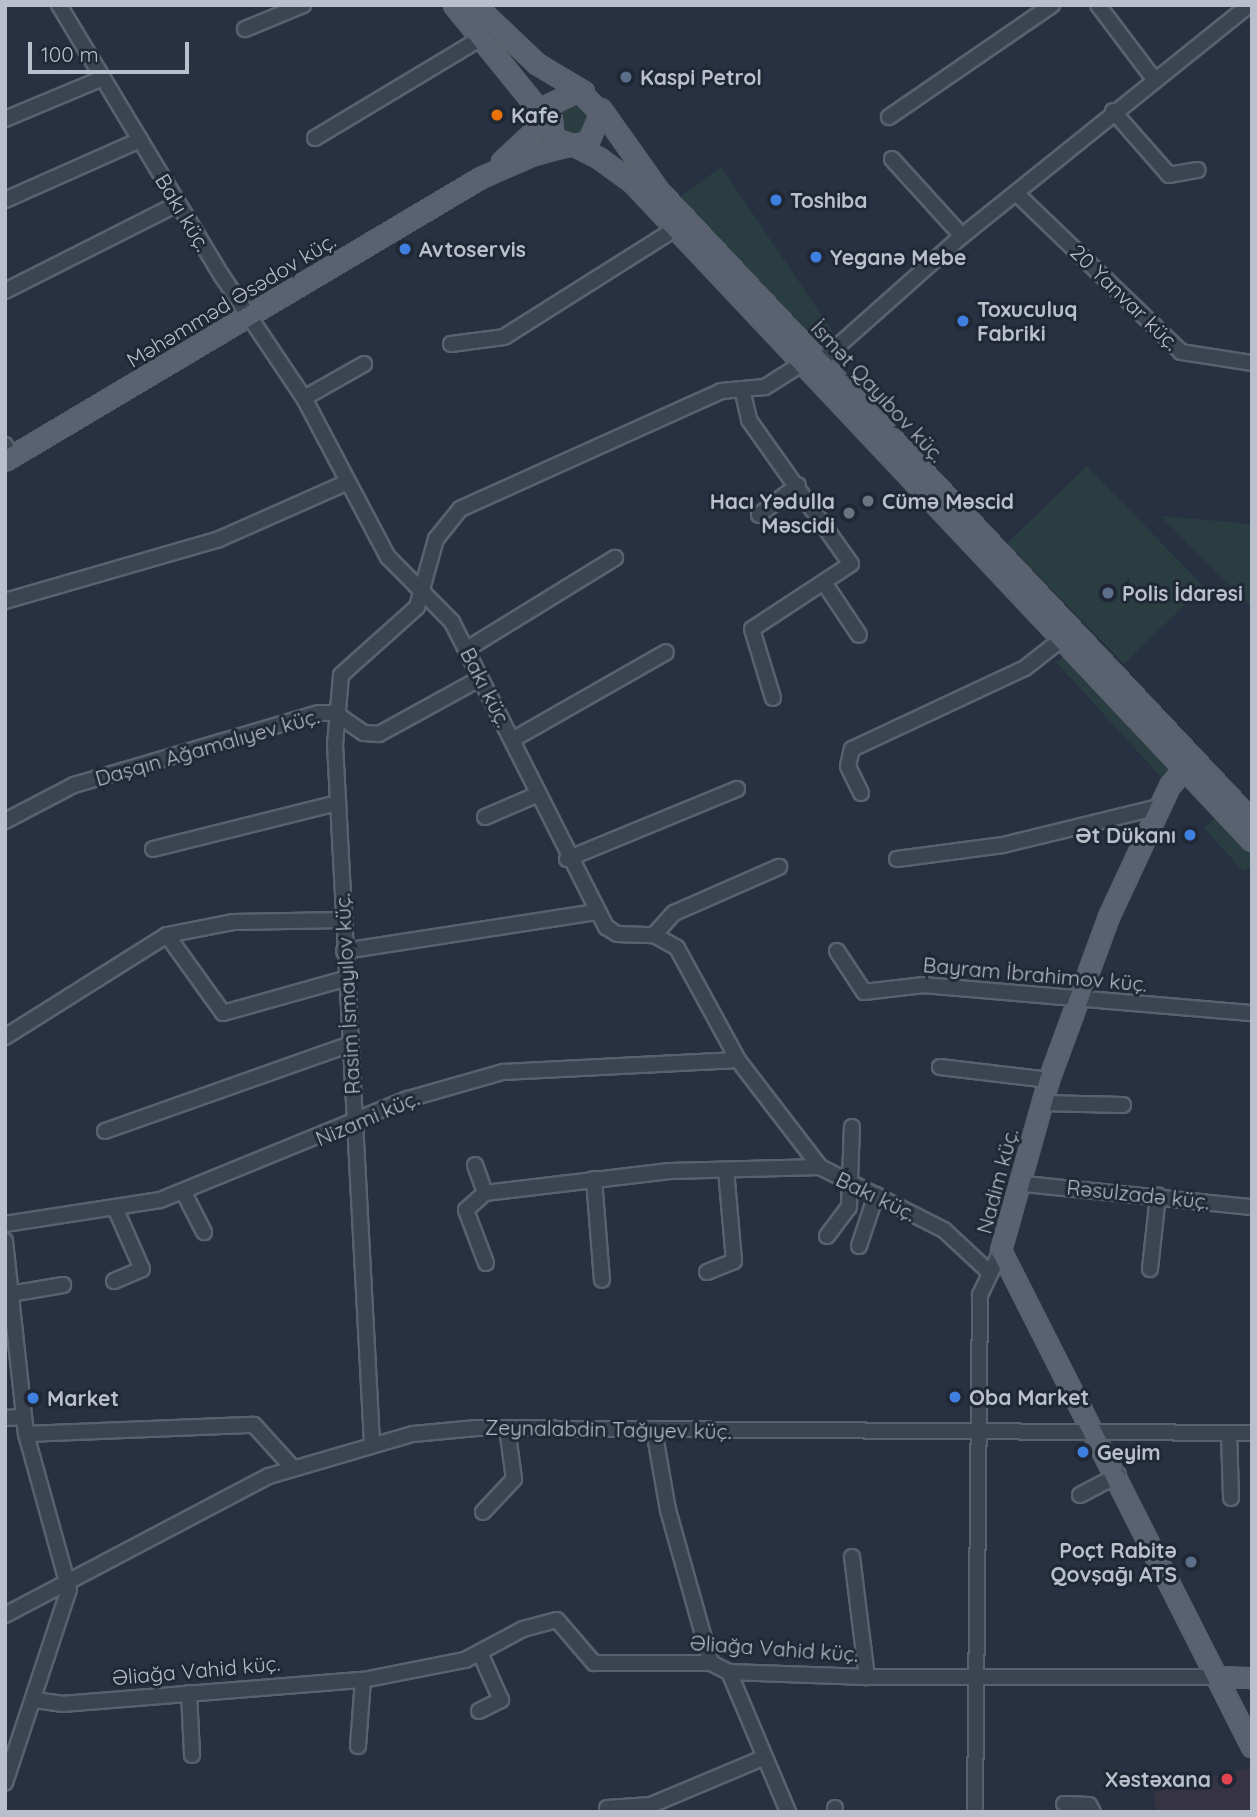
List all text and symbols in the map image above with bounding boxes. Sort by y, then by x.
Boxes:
scale bar [32,28,192,72]
text: 100 m [41,41,99,67]
place label: Kaspi Petrol [640,64,762,90]
marker: Kaspi Petrol [618,69,634,85]
place label: Kafe [511,102,559,128]
marker: Kafe [489,107,505,123]
street label: Bakı küç. [150,169,216,255]
place label: Toshiba [790,187,867,213]
marker: Toshiba [768,192,784,208]
street label: Məhəmməd Əsədov küç. [122,228,340,372]
place label: Avtoservis [419,236,526,262]
street label: 20 Yanvar küç. [1066,239,1184,355]
marker: Avtoservis [397,241,413,257]
place label: Yeganə Mebe [830,244,966,270]
marker: Yeganə Mebe [808,249,824,265]
place label: Toxuculuq Fabriki [977,296,1078,346]
marker: Toxuculuq Fabriki [955,313,971,329]
street label: İsmət Qayıbov küç. [806,315,950,467]
place label: Hacı Yədulla Məscidi [710,488,835,538]
place label: Cümə Məscid [882,488,1014,514]
marker: Cümə Məscid [860,493,876,509]
marker: Hacı Yədulla Məscidi [841,505,857,521]
place label: Polis İdarəsi [1122,580,1243,606]
marker: Polis İdarəsi [1100,585,1116,601]
street label: Bakı küç. [455,643,517,731]
street label: Daşqın Ağamalıyev küç. [92,703,322,791]
place label: Ət Dükanı [1075,822,1176,848]
marker: Ət Dükanı [1182,827,1198,843]
street label: Rasim İsmayılov küç. [329,893,365,1095]
street label: Bayram İbrahimov küç. [922,952,1148,996]
street label: Nizami küç. [312,1085,422,1151]
street label: Nadim küç. [971,1126,1023,1236]
street label: Bakı küç. [832,1166,920,1226]
street label: Rəsulzadə küç. [1065,1174,1211,1214]
place label: Oba Market [969,1384,1089,1410]
place label: Market [47,1385,119,1411]
marker: Oba Market [947,1389,963,1405]
marker: Market [25,1390,41,1406]
street label: Zeynalabdin Tağıyev küç. [485,1414,731,1444]
place label: Geyim [1097,1439,1161,1465]
marker: Geyim [1075,1444,1091,1460]
place label: Poçt Rabitə Qovşağı ATS [1051,1537,1177,1587]
marker: Poçt Rabitə Qovşağı ATS [1183,1554,1199,1570]
street label: Əliağa Vahid küç. [689,1630,859,1666]
street label: Əliağa Vahid küç. [111,1650,281,1690]
place label: Xəstəxana [1105,1766,1211,1792]
marker: Xəstəxana [1217,1769,1237,1789]

